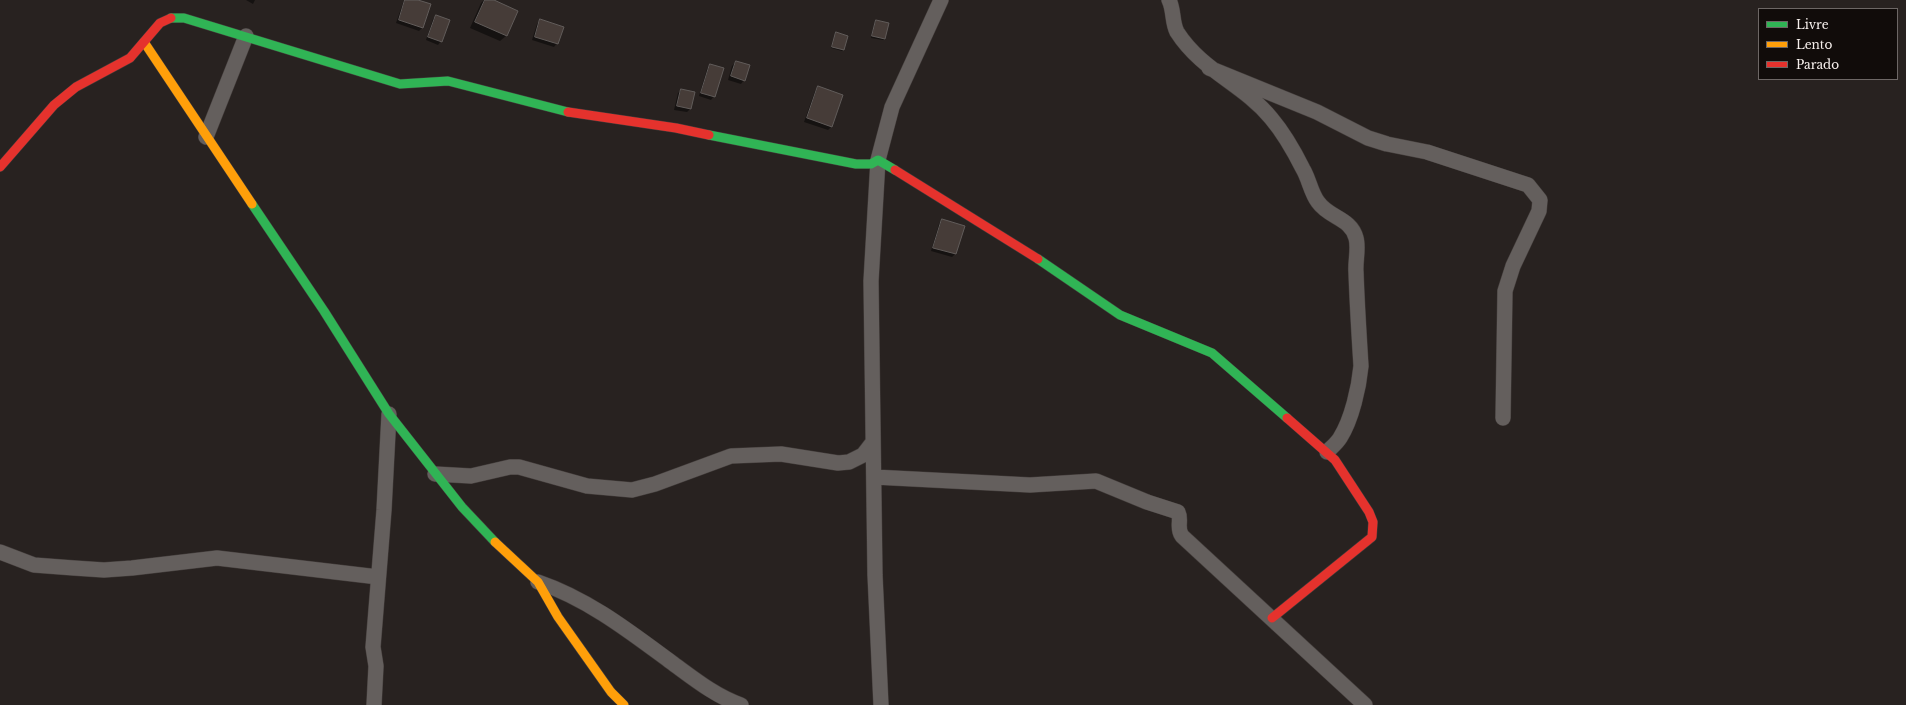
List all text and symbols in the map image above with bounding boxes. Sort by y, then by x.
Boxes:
legend [1758,8,1898,80]
text: Livre [1796,17,1829,32]
text: Lento [1796,37,1832,52]
text: Parado [1796,57,1839,72]

